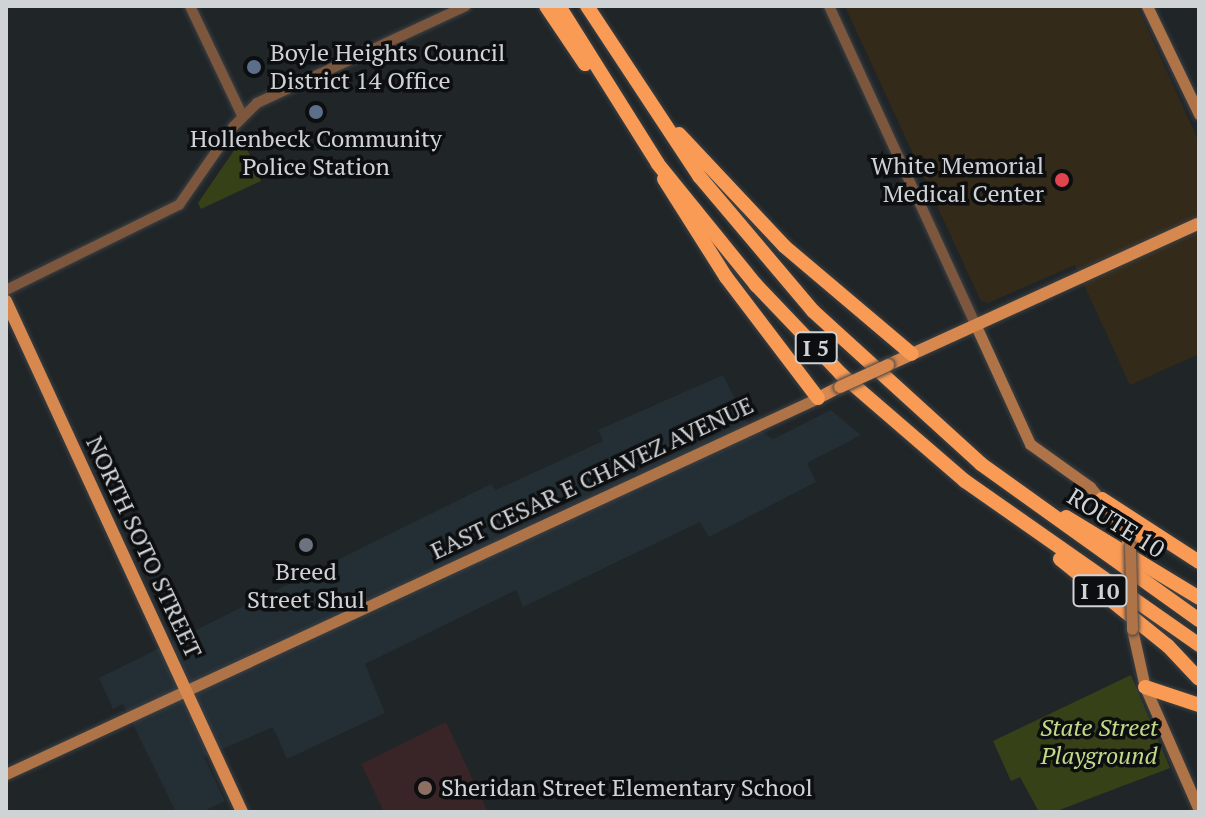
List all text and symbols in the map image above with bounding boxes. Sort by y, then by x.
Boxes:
place label: Boyle Heights Council District 14 Office [270,39,505,95]
marker: Boyle Heights Council District 14 Office [245,58,263,76]
marker: Hollenbeck Community Police Station [307,103,325,121]
place label: Hollenbeck Community Police Station [190,125,442,181]
place label: White Memorial Medical Center [871,152,1044,208]
marker: White Memorial Medical Center [1051,169,1073,191]
road number: I 5 [794,330,838,366]
street label: EAST CESAR E CHAVEZ AVENUE [426,390,758,566]
street label: NORTH SOTO STREET [80,432,208,662]
street label: ROUTE 10 [1062,482,1170,564]
marker: Breed Street Shul [297,536,315,554]
place label: Breed Street Shul [247,558,365,614]
road number: I 10 [1072,573,1128,609]
park label: State Street Playground [1040,714,1158,770]
place label: Sheridan Street Elementary School [441,774,813,802]
marker: Sheridan Street Elementary School [416,779,434,797]

